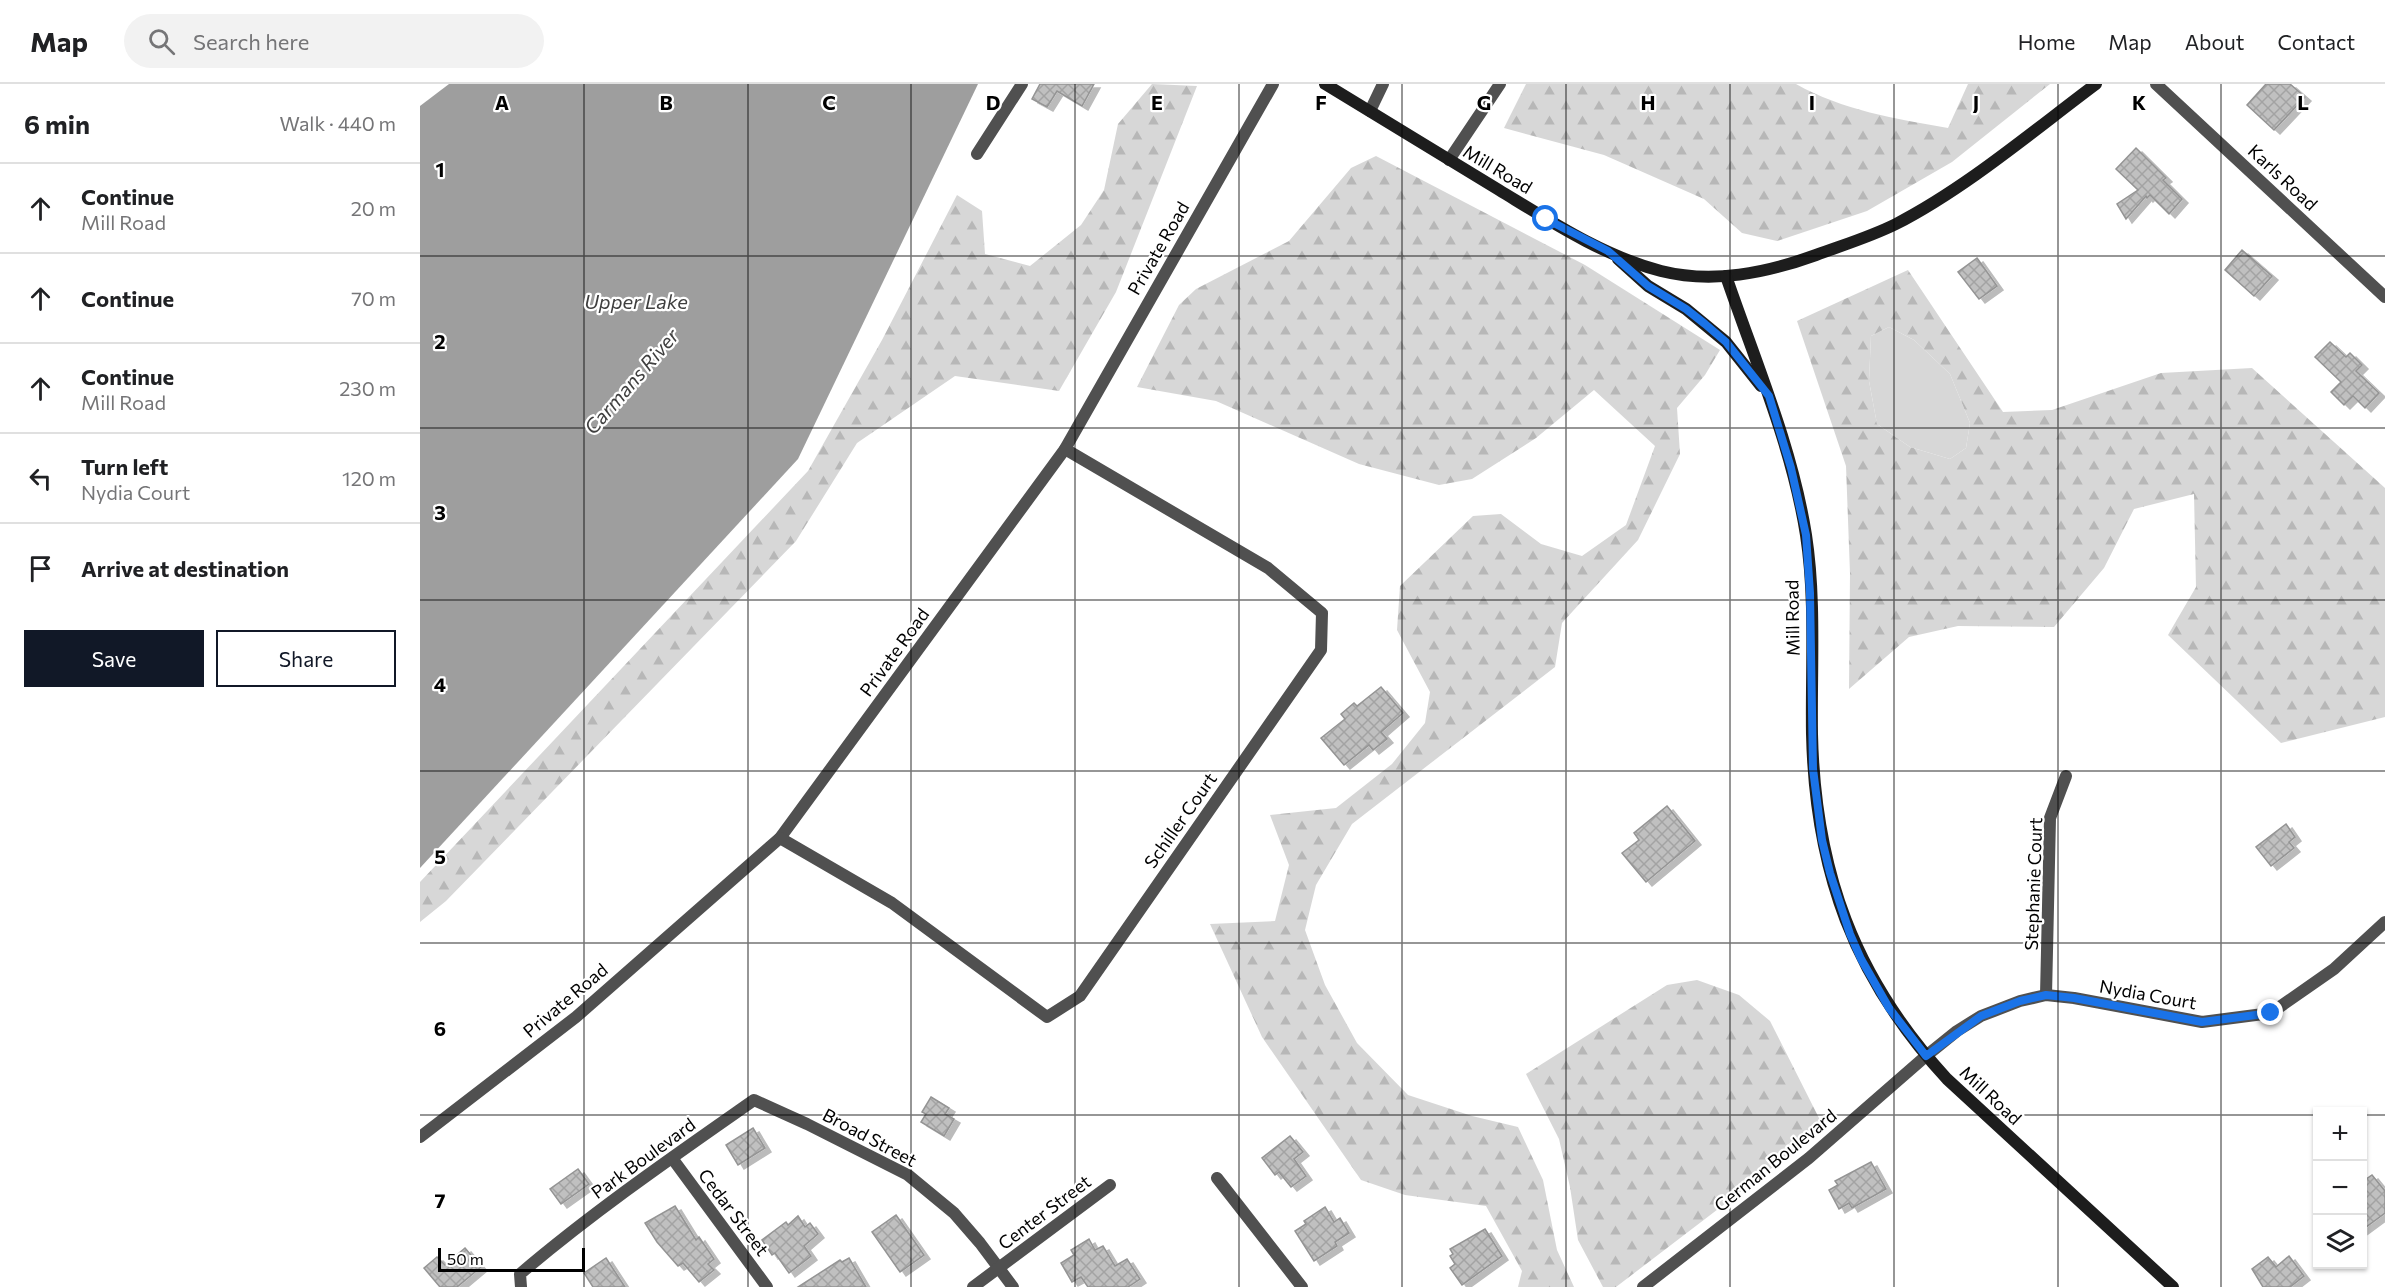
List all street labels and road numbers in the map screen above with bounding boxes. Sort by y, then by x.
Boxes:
street label: Karls Road [2244,139,2322,215]
street label: Mill Road [1460,140,1536,198]
street label: Private Road [1123,198,1193,298]
street label: Mill Road [1780,580,1804,656]
street label: Private Road [855,604,933,700]
street label: Schiller Court [1139,768,1221,872]
street label: Stephanie Court [2020,817,2046,951]
street label: Private Road [518,958,612,1042]
street label: Nydia Court [2098,975,2198,1013]
street label: Mill Road [1956,1061,2026,1129]
street label: Broad Street [819,1103,921,1171]
street label: German Boulevard [1709,1104,1841,1216]
street label: Park Boulevard [587,1113,699,1203]
street label: Cedar Street [694,1164,774,1260]
street label: Center Street [993,1170,1095,1254]

